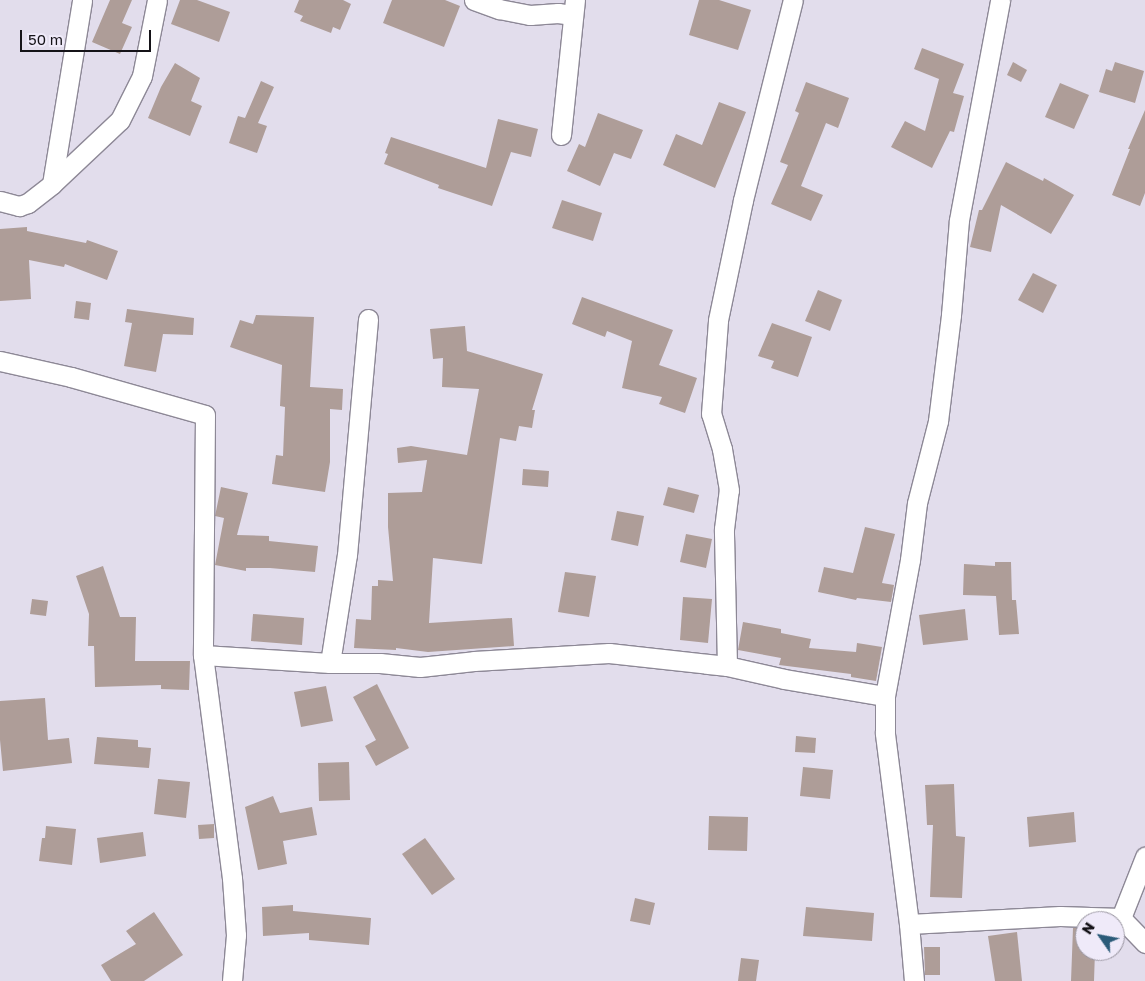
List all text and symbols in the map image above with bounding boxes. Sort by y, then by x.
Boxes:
scale bar [22,20,154,52]
text: 50 m [28,30,63,48]
north arrow [1075,911,1125,961]
text: N [1078,919,1098,937]

